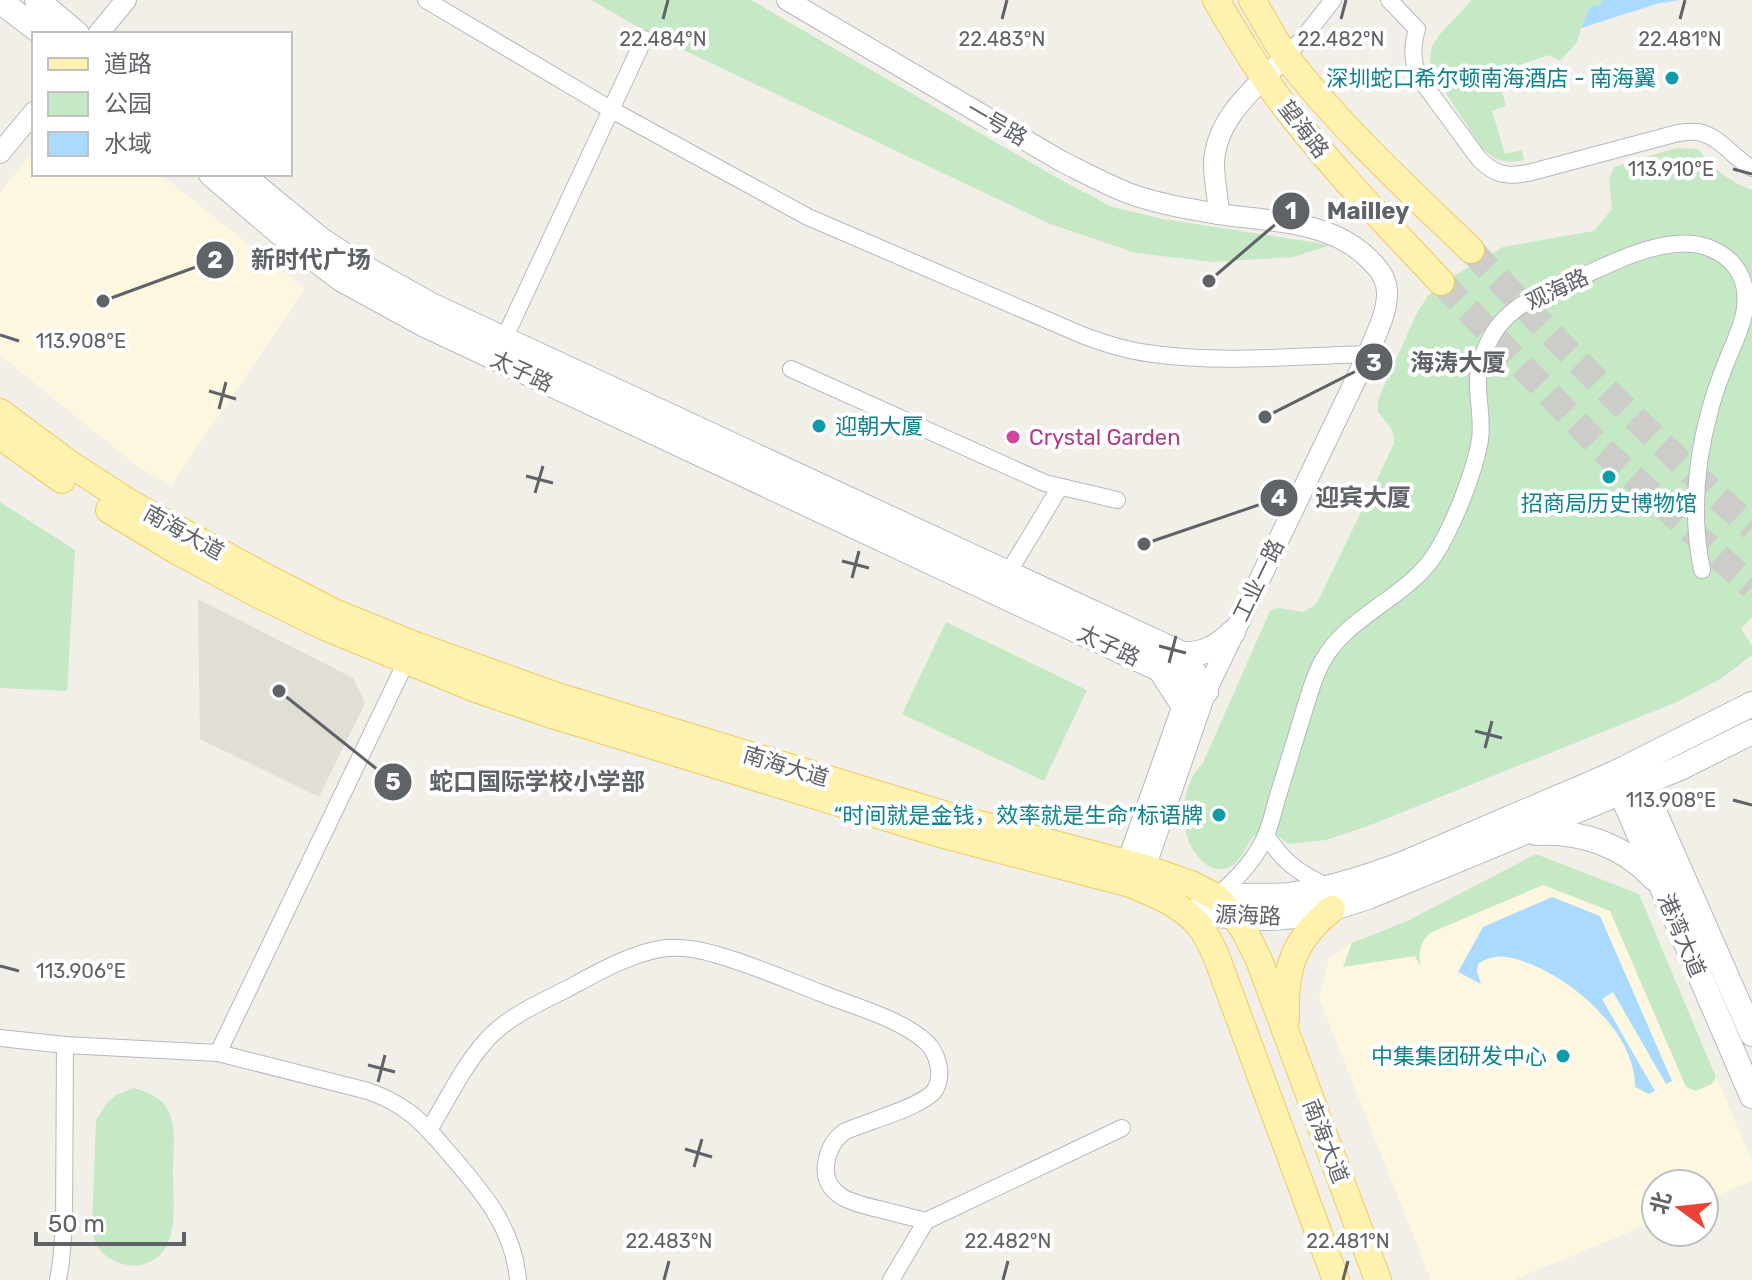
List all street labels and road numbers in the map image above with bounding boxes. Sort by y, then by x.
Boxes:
street label: 一号路 [961,95,1032,152]
street label: 望海路 [1273,95,1335,164]
street label: 观海路 [1522,263,1593,316]
street label: 太子路 [486,345,557,398]
street label: 南海大道 [139,499,229,566]
street label: 工业一路 [1227,535,1290,626]
street label: 太子路 [1073,619,1144,672]
street label: 南海大道 [740,741,832,792]
street label: 港湾大道 [1652,889,1711,981]
street label: 源海路 [1215,901,1281,930]
street label: 南海大道 [1297,1095,1354,1187]

